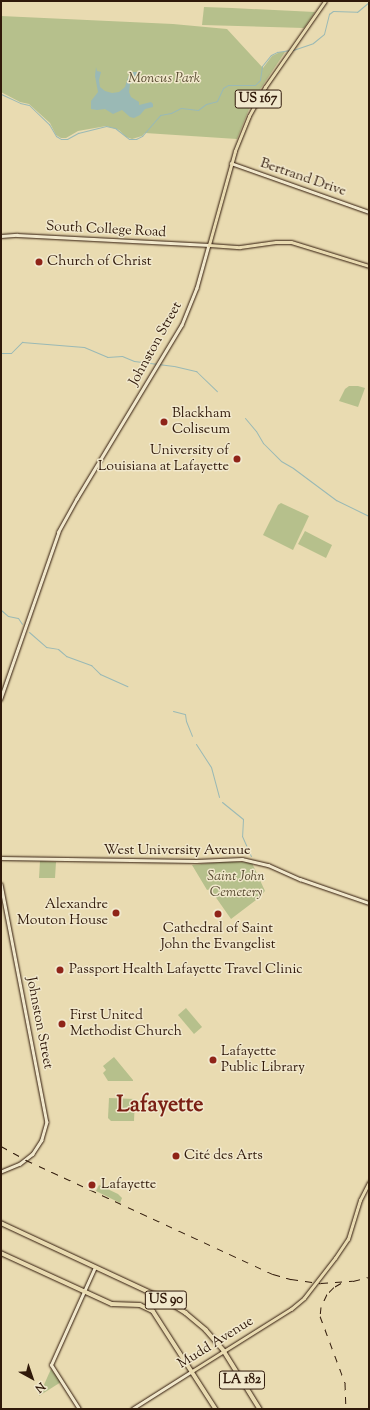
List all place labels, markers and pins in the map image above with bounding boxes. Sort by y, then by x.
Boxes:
place label: Church of Christ [47,254,152,270]
marker: Church of Christ [34,257,44,267]
place label: Blackham Coliseum [172,406,231,438]
marker: Blackham Coliseum [159,417,169,427]
place label: University of Louisiana at Lafayette [98,443,229,476]
marker: University of Louisiana at Lafayette [232,454,242,464]
place label: Alexandre Mouton House [17,897,108,930]
marker: Alexandre Mouton House [111,908,121,918]
marker: Cathedral of Saint John the Evangelist [213,909,223,919]
place label: Cathedral of Saint John the Evangelist [160,921,276,954]
place label: Passport Health Lafayette Travel Clinic [69,962,303,978]
marker: Passport Health Lafayette Travel Clinic [54,964,66,976]
place label: First United Methodist Church [70,1008,182,1040]
marker: First United Methodist Church [57,1019,67,1029]
place label: Lafayette Public Library [221,1044,305,1076]
marker: Lafayette Public Library [208,1055,218,1065]
place label: Cité des Arts [184,1148,263,1164]
marker: Cité des Arts [171,1151,181,1161]
place label: Lafayette [101,1177,156,1193]
marker: Lafayette [86,1179,98,1191]

